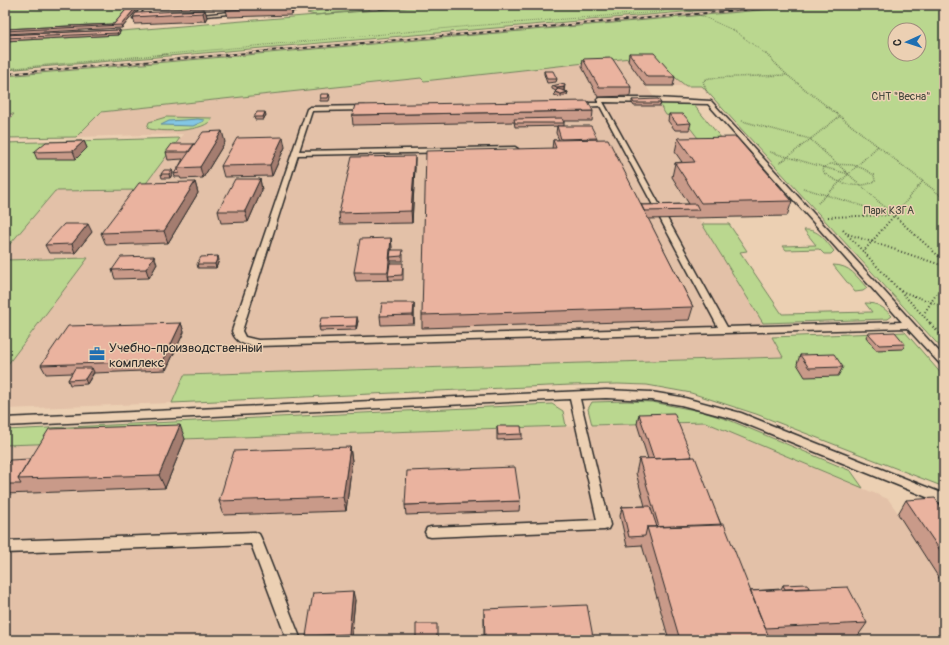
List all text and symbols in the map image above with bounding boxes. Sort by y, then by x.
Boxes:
north arrow [887,22,927,62]
text: С [891,39,904,46]
park label: СНТ "Весна" [871,90,931,103]
park label: Парк КЗГА [864,204,914,217]
place label: Учебно-производственный комплекс [109,340,262,371]
office icon: Учебно-производственный комплекс [88,345,106,363]

